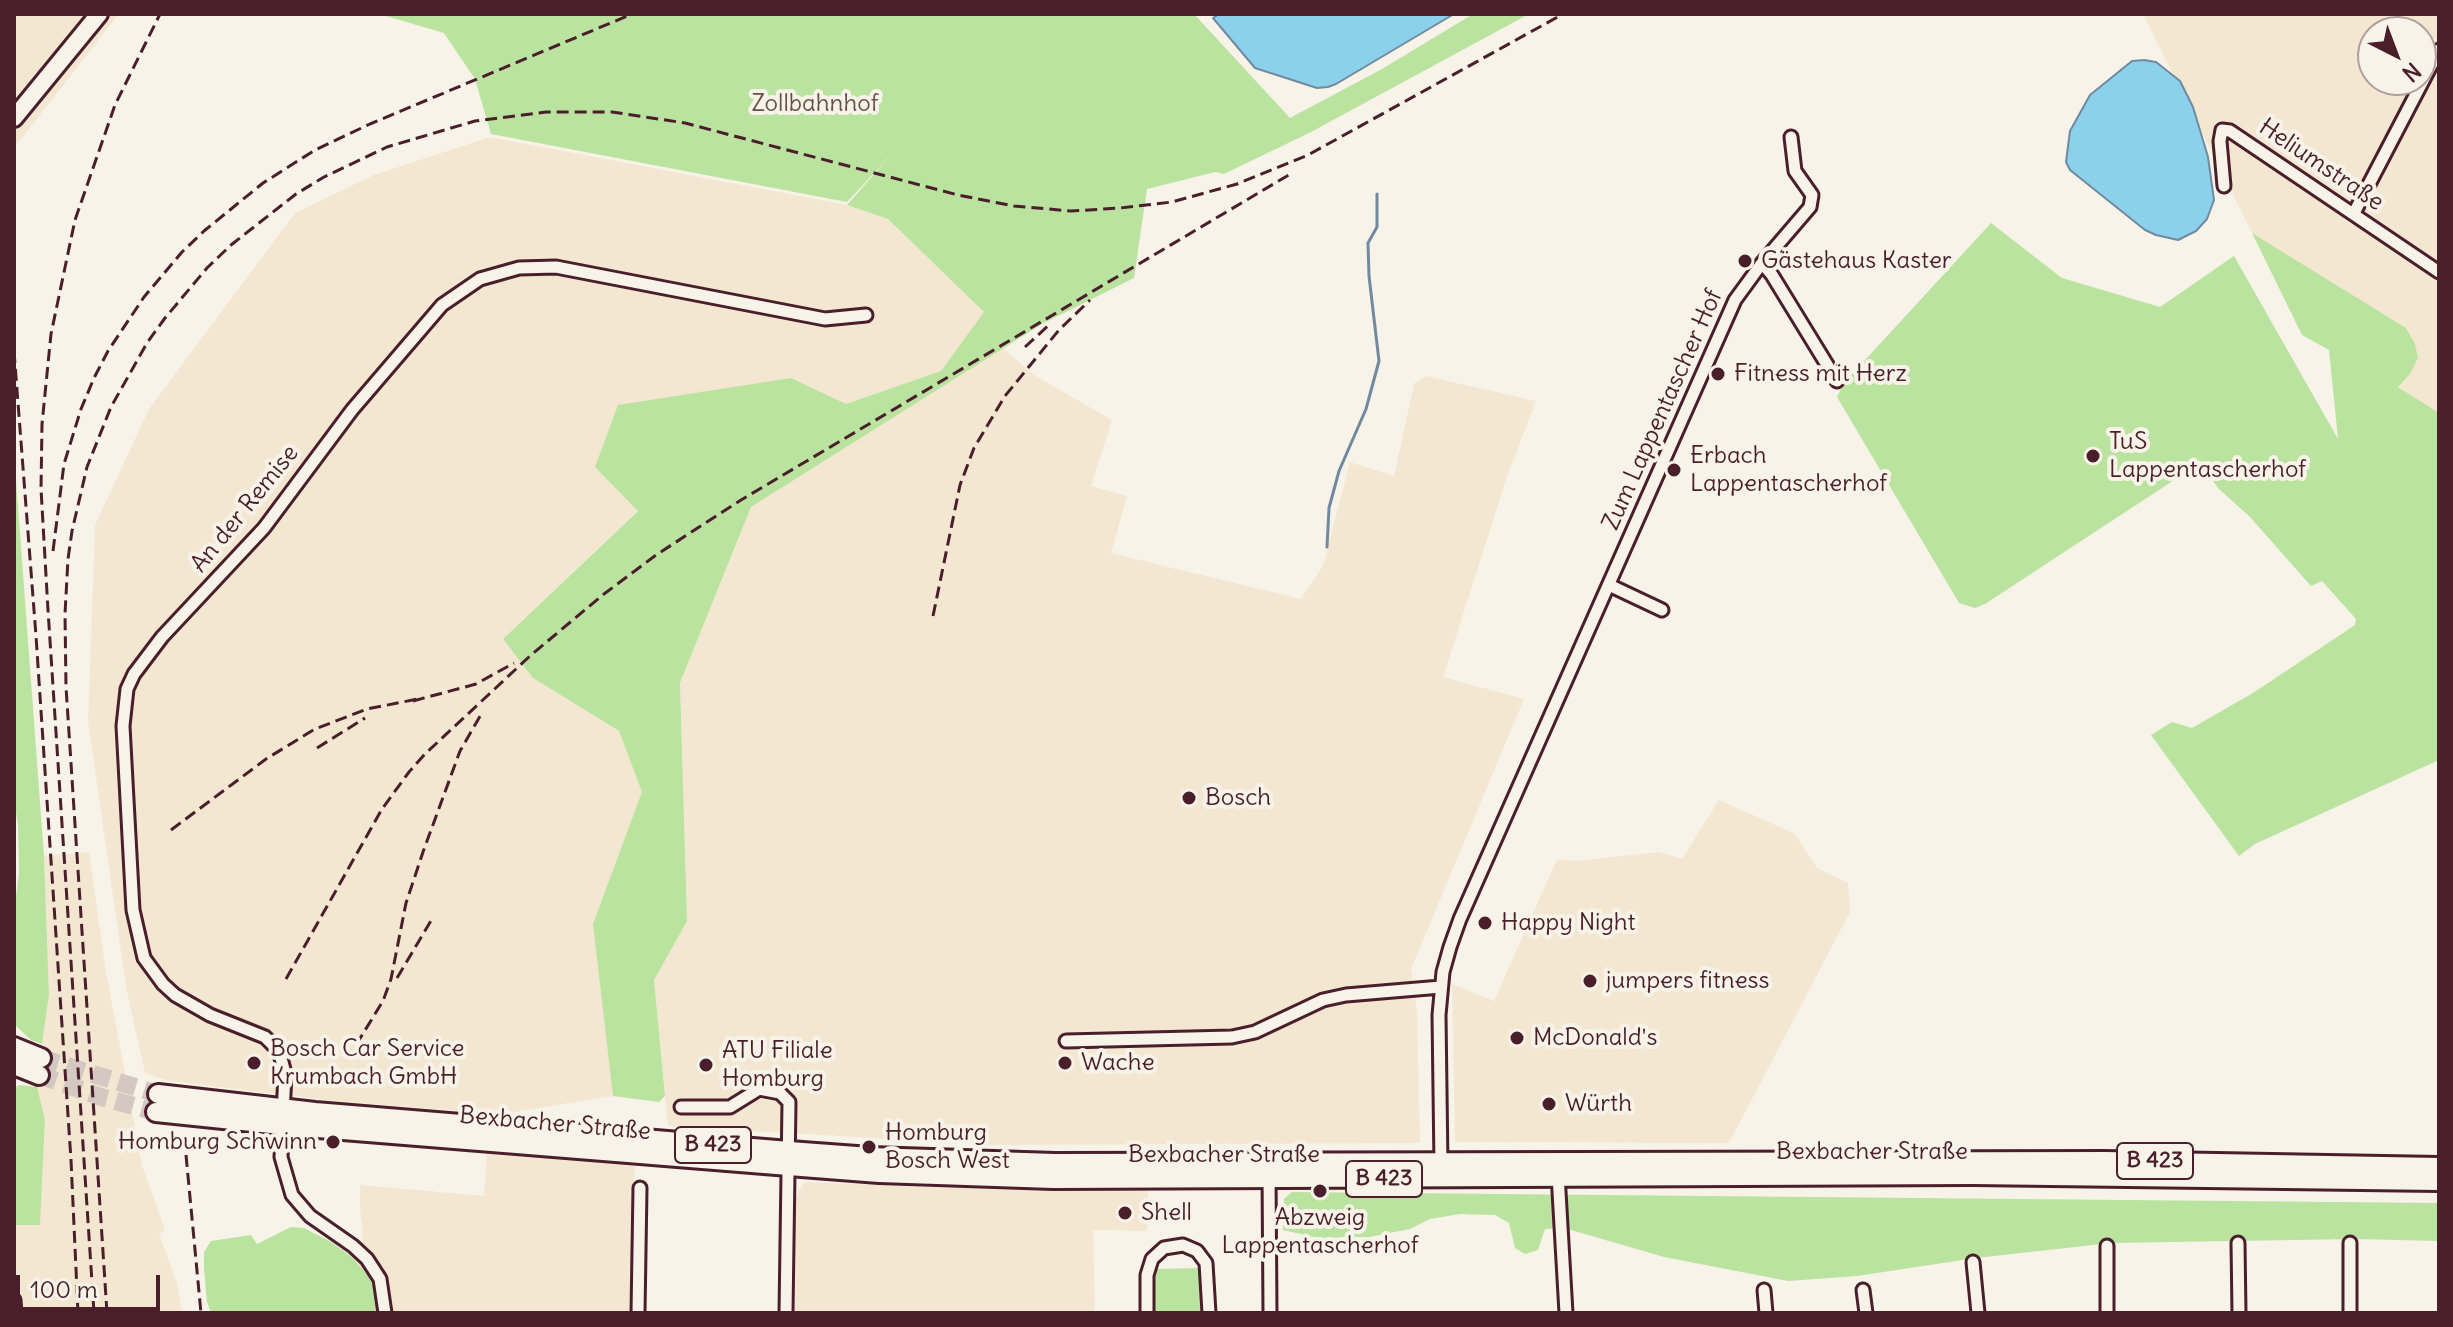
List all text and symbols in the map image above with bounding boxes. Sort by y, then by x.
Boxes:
north arrow [2357,16,2437,96]
text: N [2397,57,2427,88]
park label: Zollbahnhof [751,90,879,118]
street label: Heliumstraße [2253,113,2389,217]
place label: Gästehaus Kaster [1761,247,1952,275]
marker: Gästehaus Kaster [1736,252,1754,270]
street label: Zum Lappentascher Hof [1597,285,1729,535]
place label: Fitness mit Herz [1734,360,1907,388]
marker: Fitness mit Herz [1709,365,1727,383]
place label: TuS Lappentascherhof [2109,428,2306,484]
street label: An der Remise [185,440,305,578]
place label: Erbach Lappentascherhof [1690,442,1887,498]
marker: TuS Lappentascherhof [2084,447,2102,465]
marker: Erbach Lappentascherhof [1665,461,1683,479]
place label: Bosch [1205,784,1271,812]
marker: Bosch [1180,789,1198,807]
place label: Happy Night [1501,909,1636,937]
marker: Happy Night [1476,914,1494,932]
place label: jumpers fitness [1606,967,1769,995]
marker: jumpers fitness [1581,972,1599,990]
place label: McDonald's [1533,1024,1657,1052]
marker: McDonald's [1508,1029,1526,1047]
place label: Bosch Car Service Krumbach GmbH [270,1035,465,1091]
place label: ATU Filiale Homburg [722,1037,833,1093]
place label: Wache [1081,1049,1155,1077]
marker: Bosch Car Service Krumbach GmbH [245,1054,263,1072]
marker: Wache [1056,1054,1074,1072]
marker: ATU Filiale Homburg [697,1056,715,1074]
place label: Würth [1565,1090,1632,1118]
marker: Würth [1540,1095,1558,1113]
street label: Bexbacher Straße [458,1101,652,1147]
place label: Homburg Bosch West [885,1119,1010,1175]
road number: B 423 [675,1127,751,1163]
place label: Homburg Schwinn [118,1128,317,1156]
marker: Homburg Schwinn [324,1133,342,1151]
marker: Homburg Bosch West [860,1138,878,1156]
street label: Bexbacher Straße [1776,1138,1968,1166]
street label: Bexbacher Straße [1128,1141,1320,1169]
road number: B 423 [2117,1143,2193,1179]
road number: B 423 [1346,1161,1422,1197]
marker: Abzweig Lappentascherhof [1311,1182,1329,1200]
place label: Shell [1141,1199,1192,1227]
marker: Shell [1116,1204,1134,1222]
place label: Abzweig Lappentascherhof [1221,1204,1419,1260]
scale bar [20,1259,164,1309]
text: 100 m [30,1274,98,1304]

